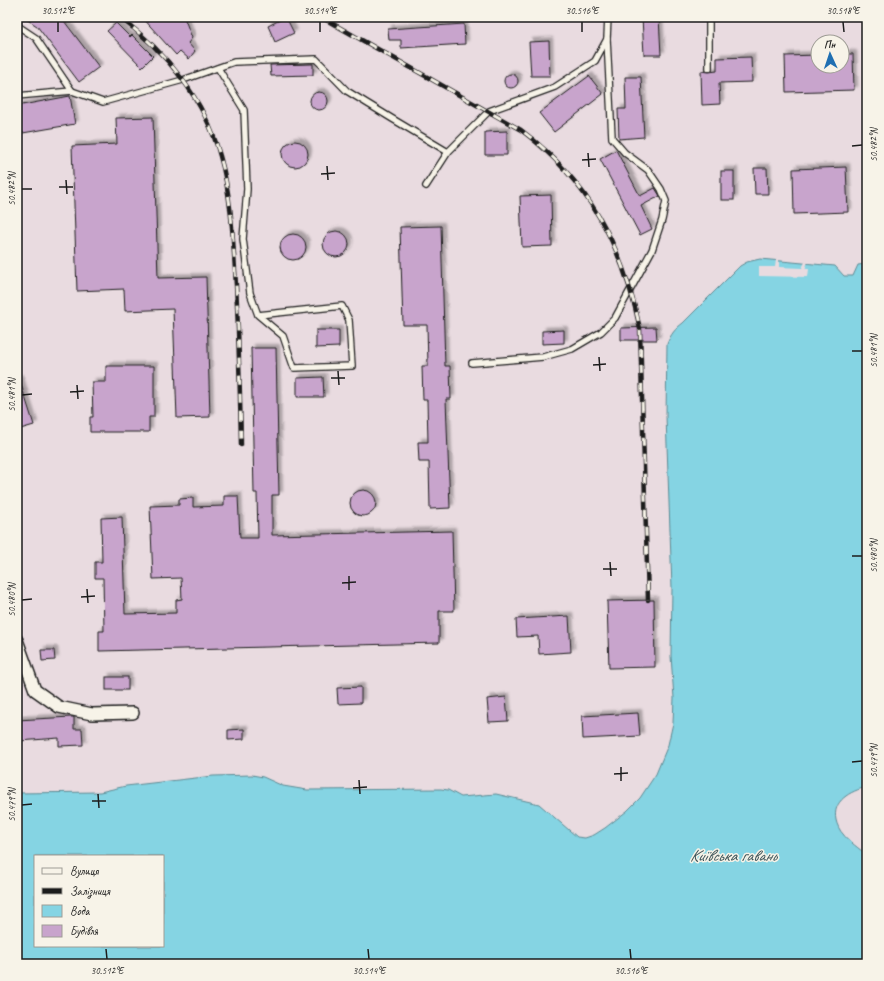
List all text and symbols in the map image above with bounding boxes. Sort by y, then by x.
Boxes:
text: 30.512°E [42,4,76,17]
text: 30.514°E [304,4,338,17]
text: 30.516°E [566,4,600,17]
text: 30.518°E [827,4,861,17]
north arrow [810,34,850,74]
text: Пн [823,37,837,51]
text: 50.482°N [867,126,880,162]
text: 50.482°N [5,170,18,206]
text: 50.481°N [867,332,880,368]
text: 50.481°N [5,376,18,412]
text: 50.480°N [867,537,880,573]
text: 50.480°N [5,581,18,617]
text: 50.479°N [867,742,880,778]
text: 50.479°N [5,786,18,822]
water label: Київська гавань [690,845,779,866]
legend [34,855,164,947]
text: Вулиця [70,863,99,879]
text: Залізниця [70,883,111,899]
text: Вода [70,903,91,919]
text: Будівля [70,923,99,939]
text: 30.512°E [91,964,125,977]
text: 30.514°E [353,964,387,977]
text: 30.516°E [615,964,649,977]

